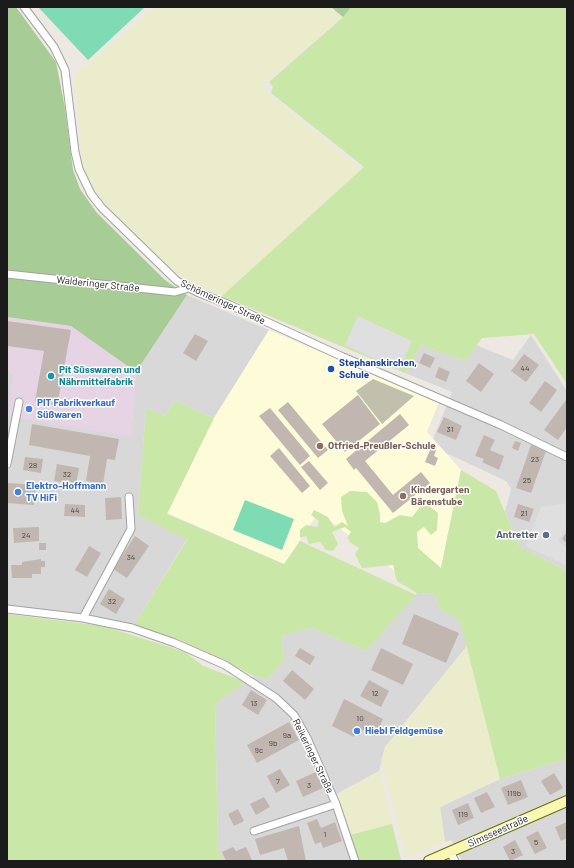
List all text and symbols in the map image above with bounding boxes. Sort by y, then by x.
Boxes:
street label: Walderinger Straße [56,274,140,294]
street label: Schömeringer Straße [179,277,267,327]
place label: Stephanskirchen, Schule [339,357,417,380]
house number: 44 [521,363,529,373]
place label: Pit Süsswaren und Nährmittelfabrik [59,364,140,388]
marker: Stephanskirchen, Schule [326,364,336,374]
marker: Pit Süsswaren und Nährmittelfabrik [46,371,56,381]
place label: PIT Fabrikverkauf Süßwaren [37,397,115,420]
marker: PIT Fabrikverkauf Süßwaren [24,404,34,414]
house number: 31 [447,424,453,434]
place label: Otfried-Preußler-Schule [328,440,436,452]
marker: Otfried-Preußler-Schule [315,441,325,451]
house number: 23 [531,454,539,464]
house number: 28 [29,460,37,470]
house number: 32 [63,469,71,479]
house number: 25 [523,475,531,485]
place label: Elektro-Hoffmann TV HiFi [26,480,106,504]
place label: Kindergarten Bärenstube [411,484,469,508]
marker: Elektro-Hoffmann TV HiFi [13,487,23,497]
marker: Kindergarten Bärenstube [398,491,408,501]
house number: 44 [71,505,79,515]
house number: 21 [521,508,527,518]
place label: Antretter [496,529,538,541]
house number: 24 [22,530,30,540]
marker: Antretter [541,530,551,540]
house number: 34 [127,552,135,562]
house number: 32 [108,596,116,606]
house number: 12 [371,688,379,698]
house number: 13 [251,698,257,708]
house number: 10 [356,713,364,723]
street label: Reikeringer Straße [290,717,336,795]
place label: Hiebl Feldgemüse [365,725,443,737]
marker: Hiebl Feldgemüse [352,726,362,736]
house number: 9a [283,730,291,740]
house number: 9b [269,738,277,748]
house number: 9c [255,745,263,755]
house number: 7 [276,776,280,786]
house number: 3 [307,780,311,790]
house number: 119b [507,788,521,798]
house number: 119 [458,809,468,819]
street label: Simsseestraße [466,812,530,850]
house number: 1 [324,829,326,839]
house number: 5 [534,837,538,847]
house number: 3 [511,846,515,856]

